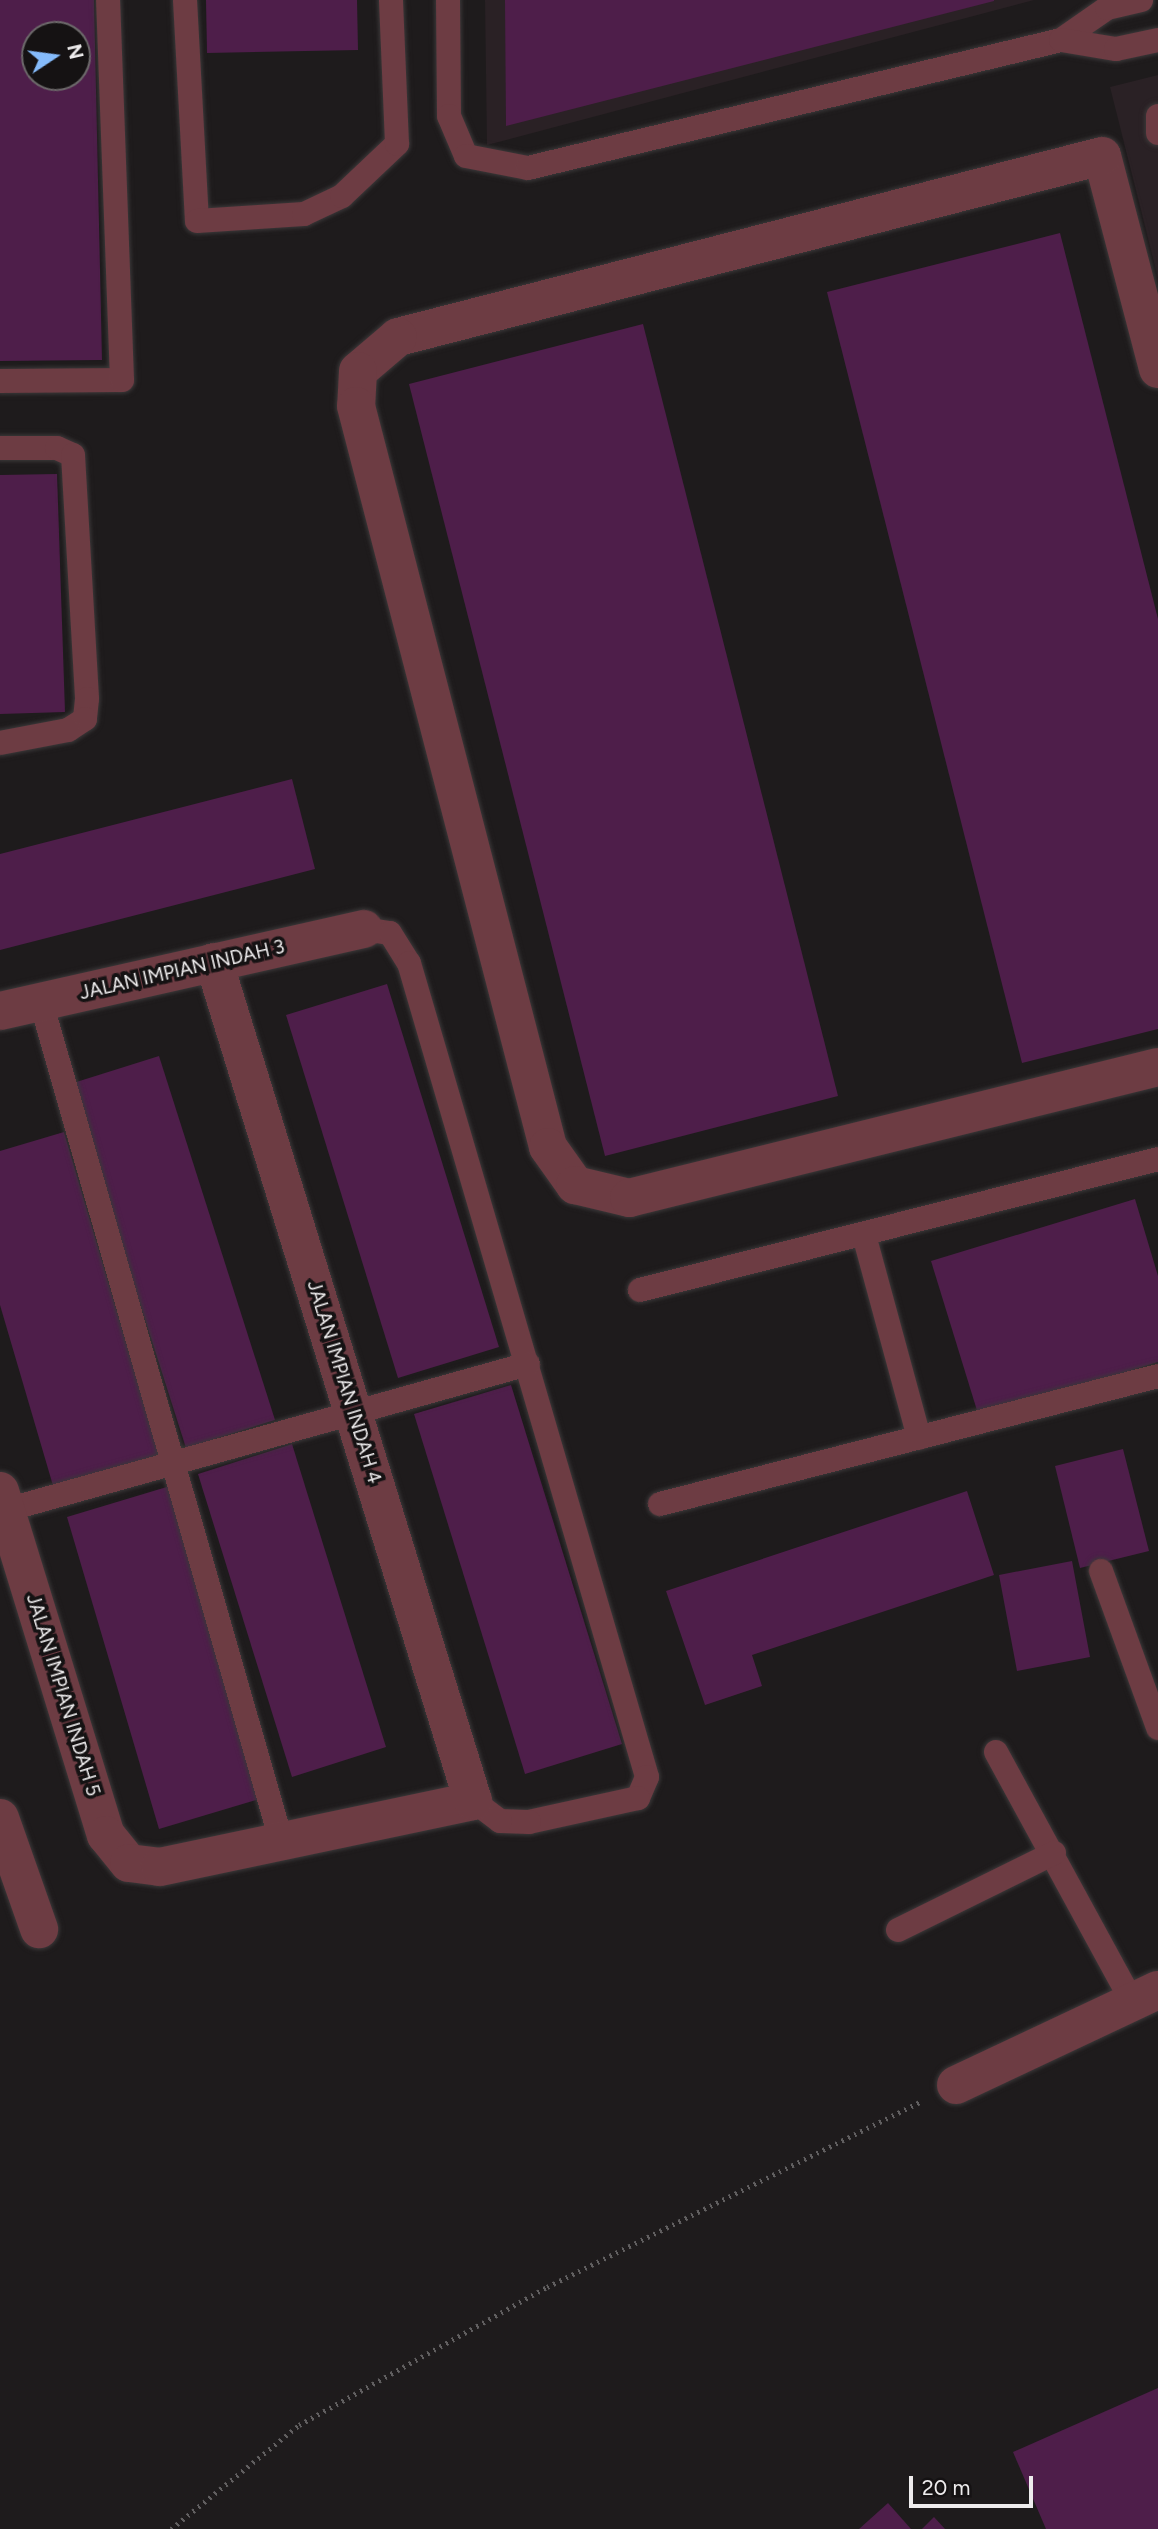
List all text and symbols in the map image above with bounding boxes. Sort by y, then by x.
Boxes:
north arrow [21,21,91,91]
text: N [62,42,88,61]
street label: JALAN IMPIAN INDAH 3 [77,935,287,1005]
street label: JALAN IMPIAN INDAH 4 [302,1278,386,1486]
street label: JALAN IMPIAN INDAH 5 [21,1591,105,1799]
scale bar [913,2462,1037,2506]
text: 20 m [922,2475,970,2500]

